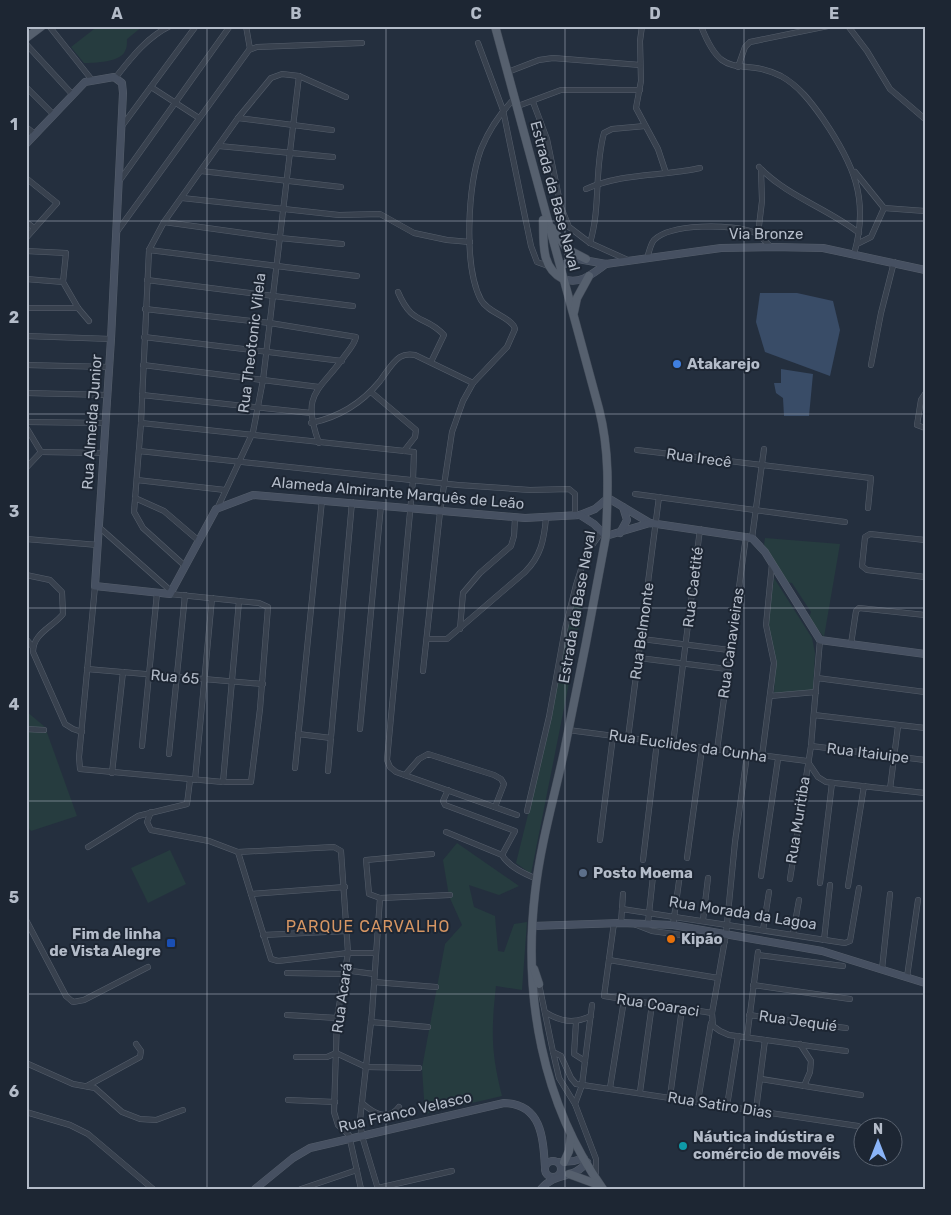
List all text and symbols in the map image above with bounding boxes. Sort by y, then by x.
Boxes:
text: A [111,4,123,23]
text: B [290,4,302,23]
text: C [470,4,482,23]
text: D [649,4,661,23]
text: E [829,4,839,23]
text: 1 [10,115,18,134]
street label: Estrada da Base Naval [526,119,584,273]
street label: Via Bronze [729,225,803,243]
street label: Rua Theotonic Vilela [234,272,270,414]
text: 2 [9,308,19,327]
street label: Rua Almeida Junior [78,353,106,490]
place label: Atakarejo [687,355,760,373]
marker: Atakarejo [671,358,683,370]
street label: Rua Irecê [665,445,733,471]
street label: Alameda Almirante Marquês de Leão [271,473,525,513]
text: 3 [9,502,19,521]
street label: Estrada da Base Naval [555,529,599,685]
street label: Rua Caetité [679,546,707,628]
street label: Rua Belmonte [626,581,658,681]
street label: Rua Canavieiras [714,586,748,700]
street label: Rua 65 [150,666,200,688]
text: 4 [9,695,20,714]
street label: Rua Euclides da Cunha [608,726,768,766]
street label: Rua Itaiuipe [826,739,910,767]
street label: Rua Muritiba [782,775,814,865]
place label: Posto Moema [593,864,693,882]
marker: Posto Moema [577,867,589,879]
text: 5 [9,888,19,907]
street label: Rua Morada da Lagoa [668,892,818,934]
district label: PARQUE CARVALHO [286,917,450,936]
place label: Fim de linha de Vista Alegre [49,925,161,960]
place label: Kipão [681,930,723,948]
marker: Kipão [665,933,677,945]
marker: Fim de linha de Vista Alegre [165,937,177,949]
street label: Rua Acará [328,962,356,1034]
street label: Rua Coaraci [615,990,701,1020]
street label: Rua Jequié [758,1007,838,1035]
text: 6 [9,1082,19,1101]
street label: Rua Franco Velasco [337,1088,473,1136]
street label: Rua Satiro Dias [666,1088,774,1122]
north arrow [854,1118,904,1168]
text: N [873,1121,883,1138]
place label: Náutica indústira e comércio de movéis [693,1128,840,1163]
marker: Náutica indústira e comércio de movéis [677,1140,689,1152]

